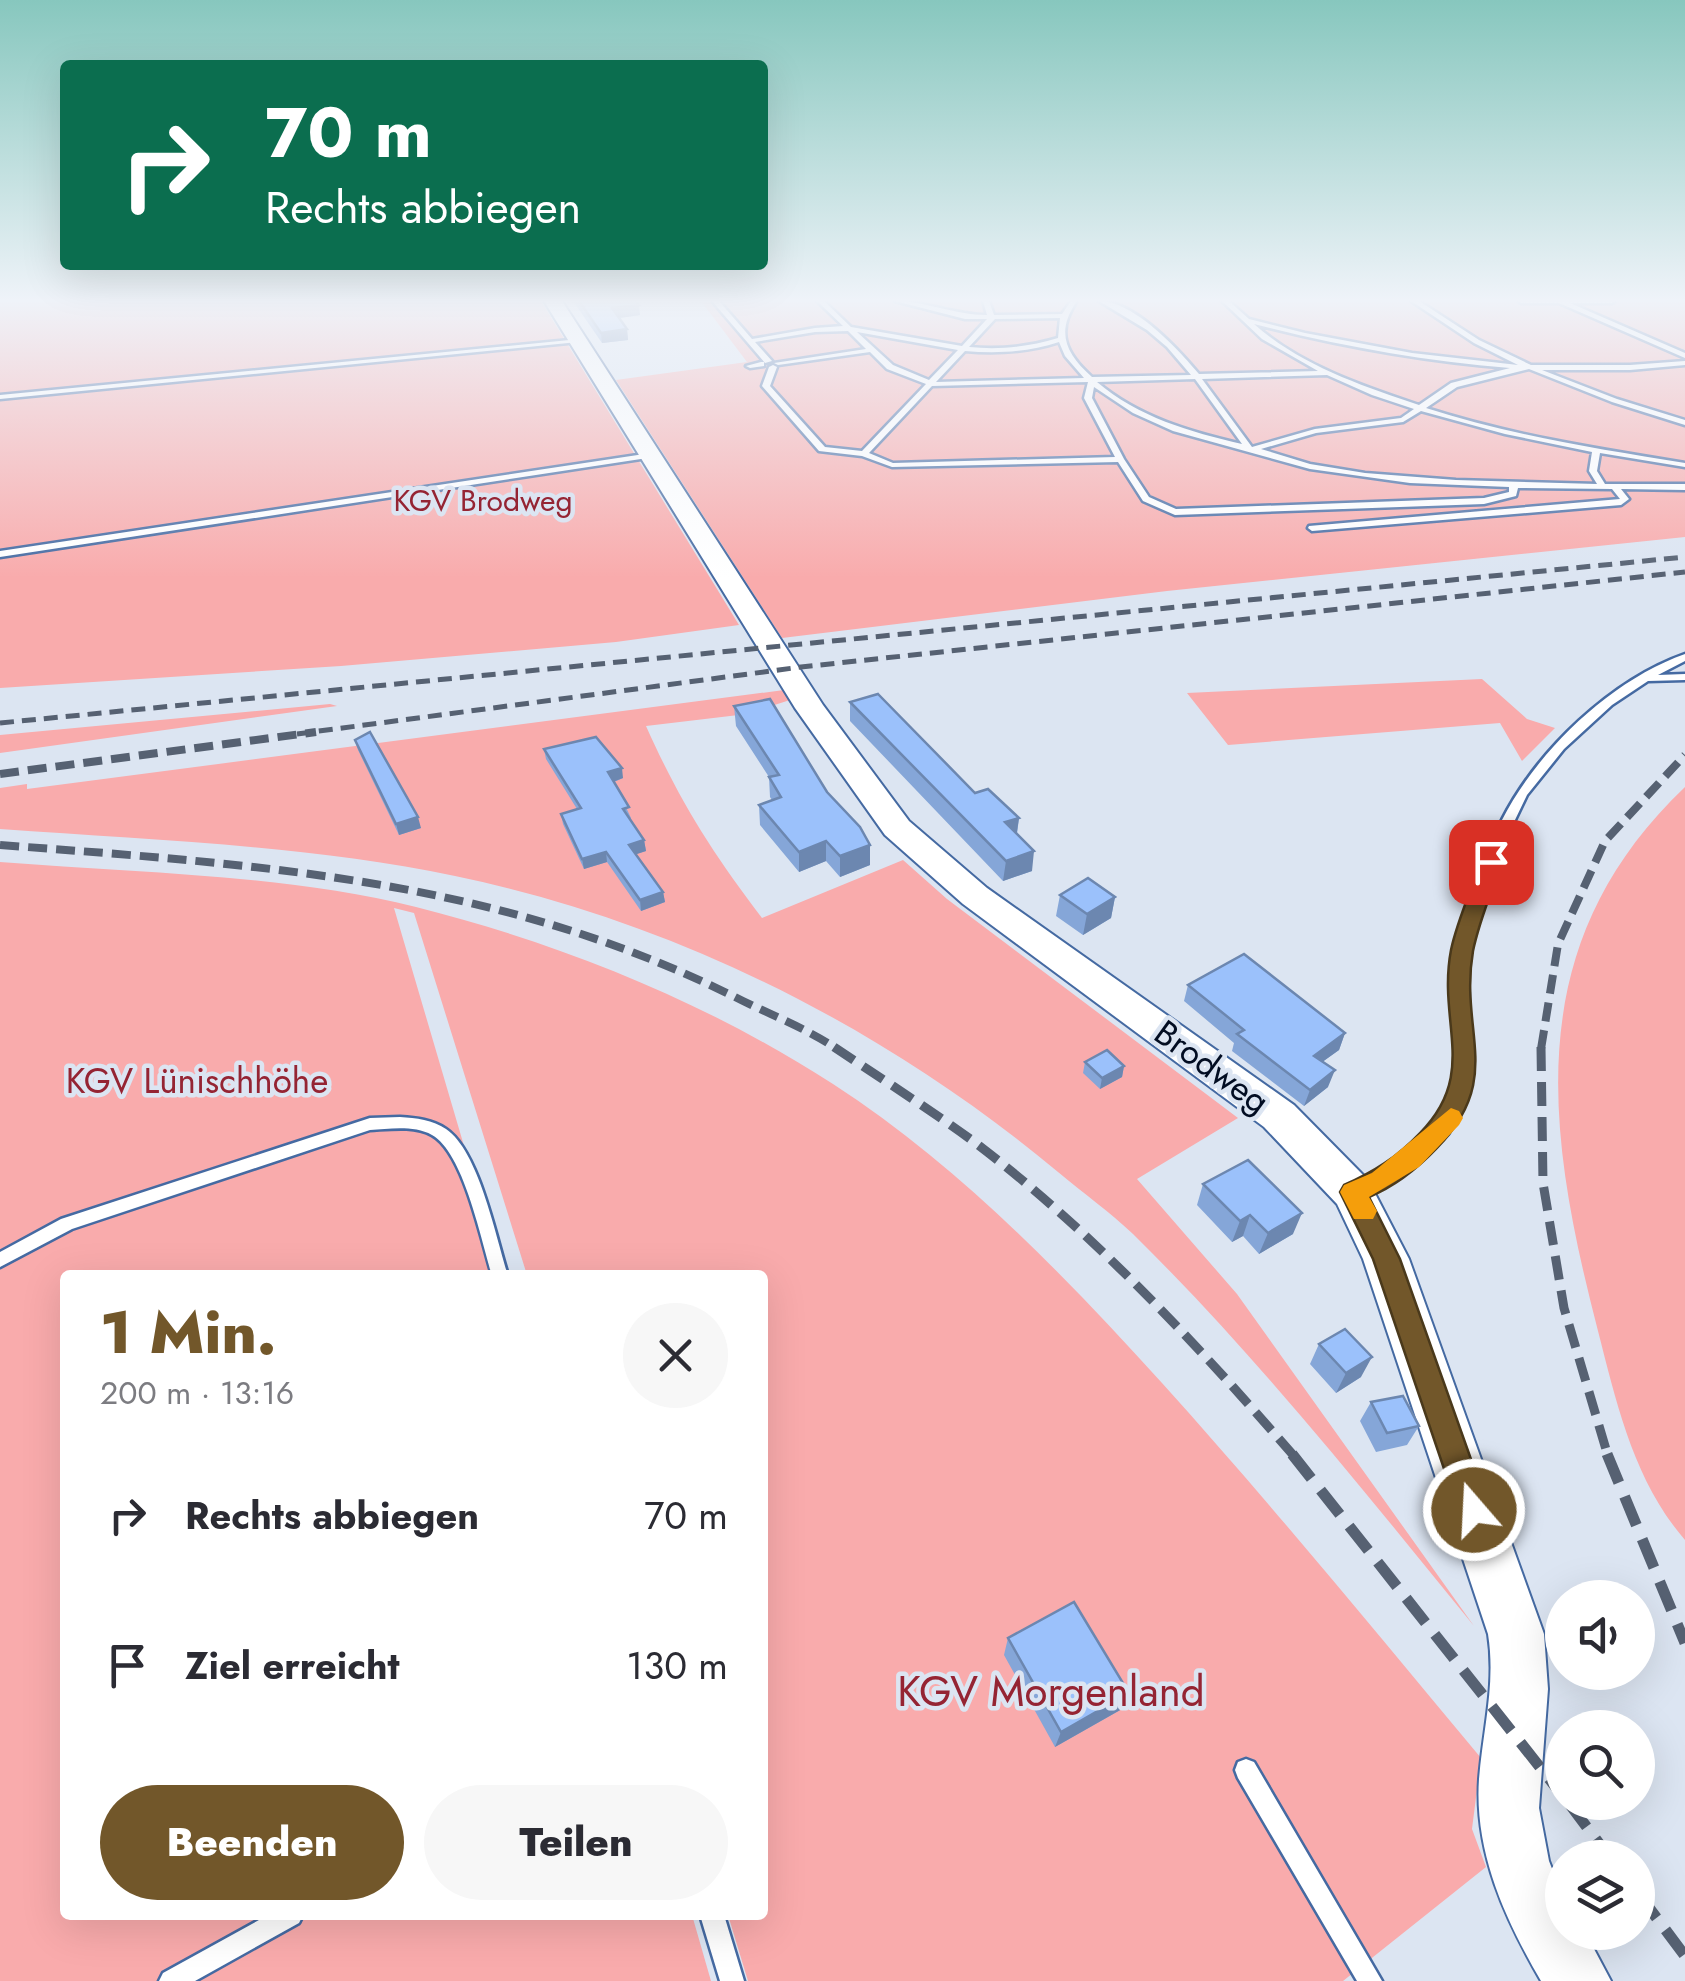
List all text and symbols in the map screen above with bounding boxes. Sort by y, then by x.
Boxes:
text: 70 m [265,82,432,183]
icon: right [100,100,230,230]
text: Rechts abbiegen [265,175,581,240]
park label: KGV Brodweg [393,479,573,522]
pin [1449,820,1534,905]
icon: arrive [1464,835,1519,890]
street label: Brodweg [1144,1008,1280,1126]
park label: KGV Lünischhöhe [66,1056,328,1106]
text: 1 Min. [100,1289,277,1376]
button: close [623,1303,728,1408]
text: 200 m · 13:16 [100,1370,294,1416]
position arrow [1422,1458,1526,1562]
icon: right [100,1488,155,1543]
text: Rechts abbiegen [185,1488,479,1543]
text: 70 m [644,1488,728,1543]
map controls [1545,1580,1655,1950]
button: sound [1545,1580,1655,1690]
icon: arrive [100,1638,155,1693]
text: Ziel erreicht [185,1638,400,1693]
text: 130 m [626,1638,728,1693]
park label: KGV Morgenland [897,1661,1205,1722]
button: search [1545,1710,1655,1820]
button: Beenden [100,1785,404,1900]
button: Teilen [424,1785,728,1900]
button: layers [1545,1840,1655,1950]

